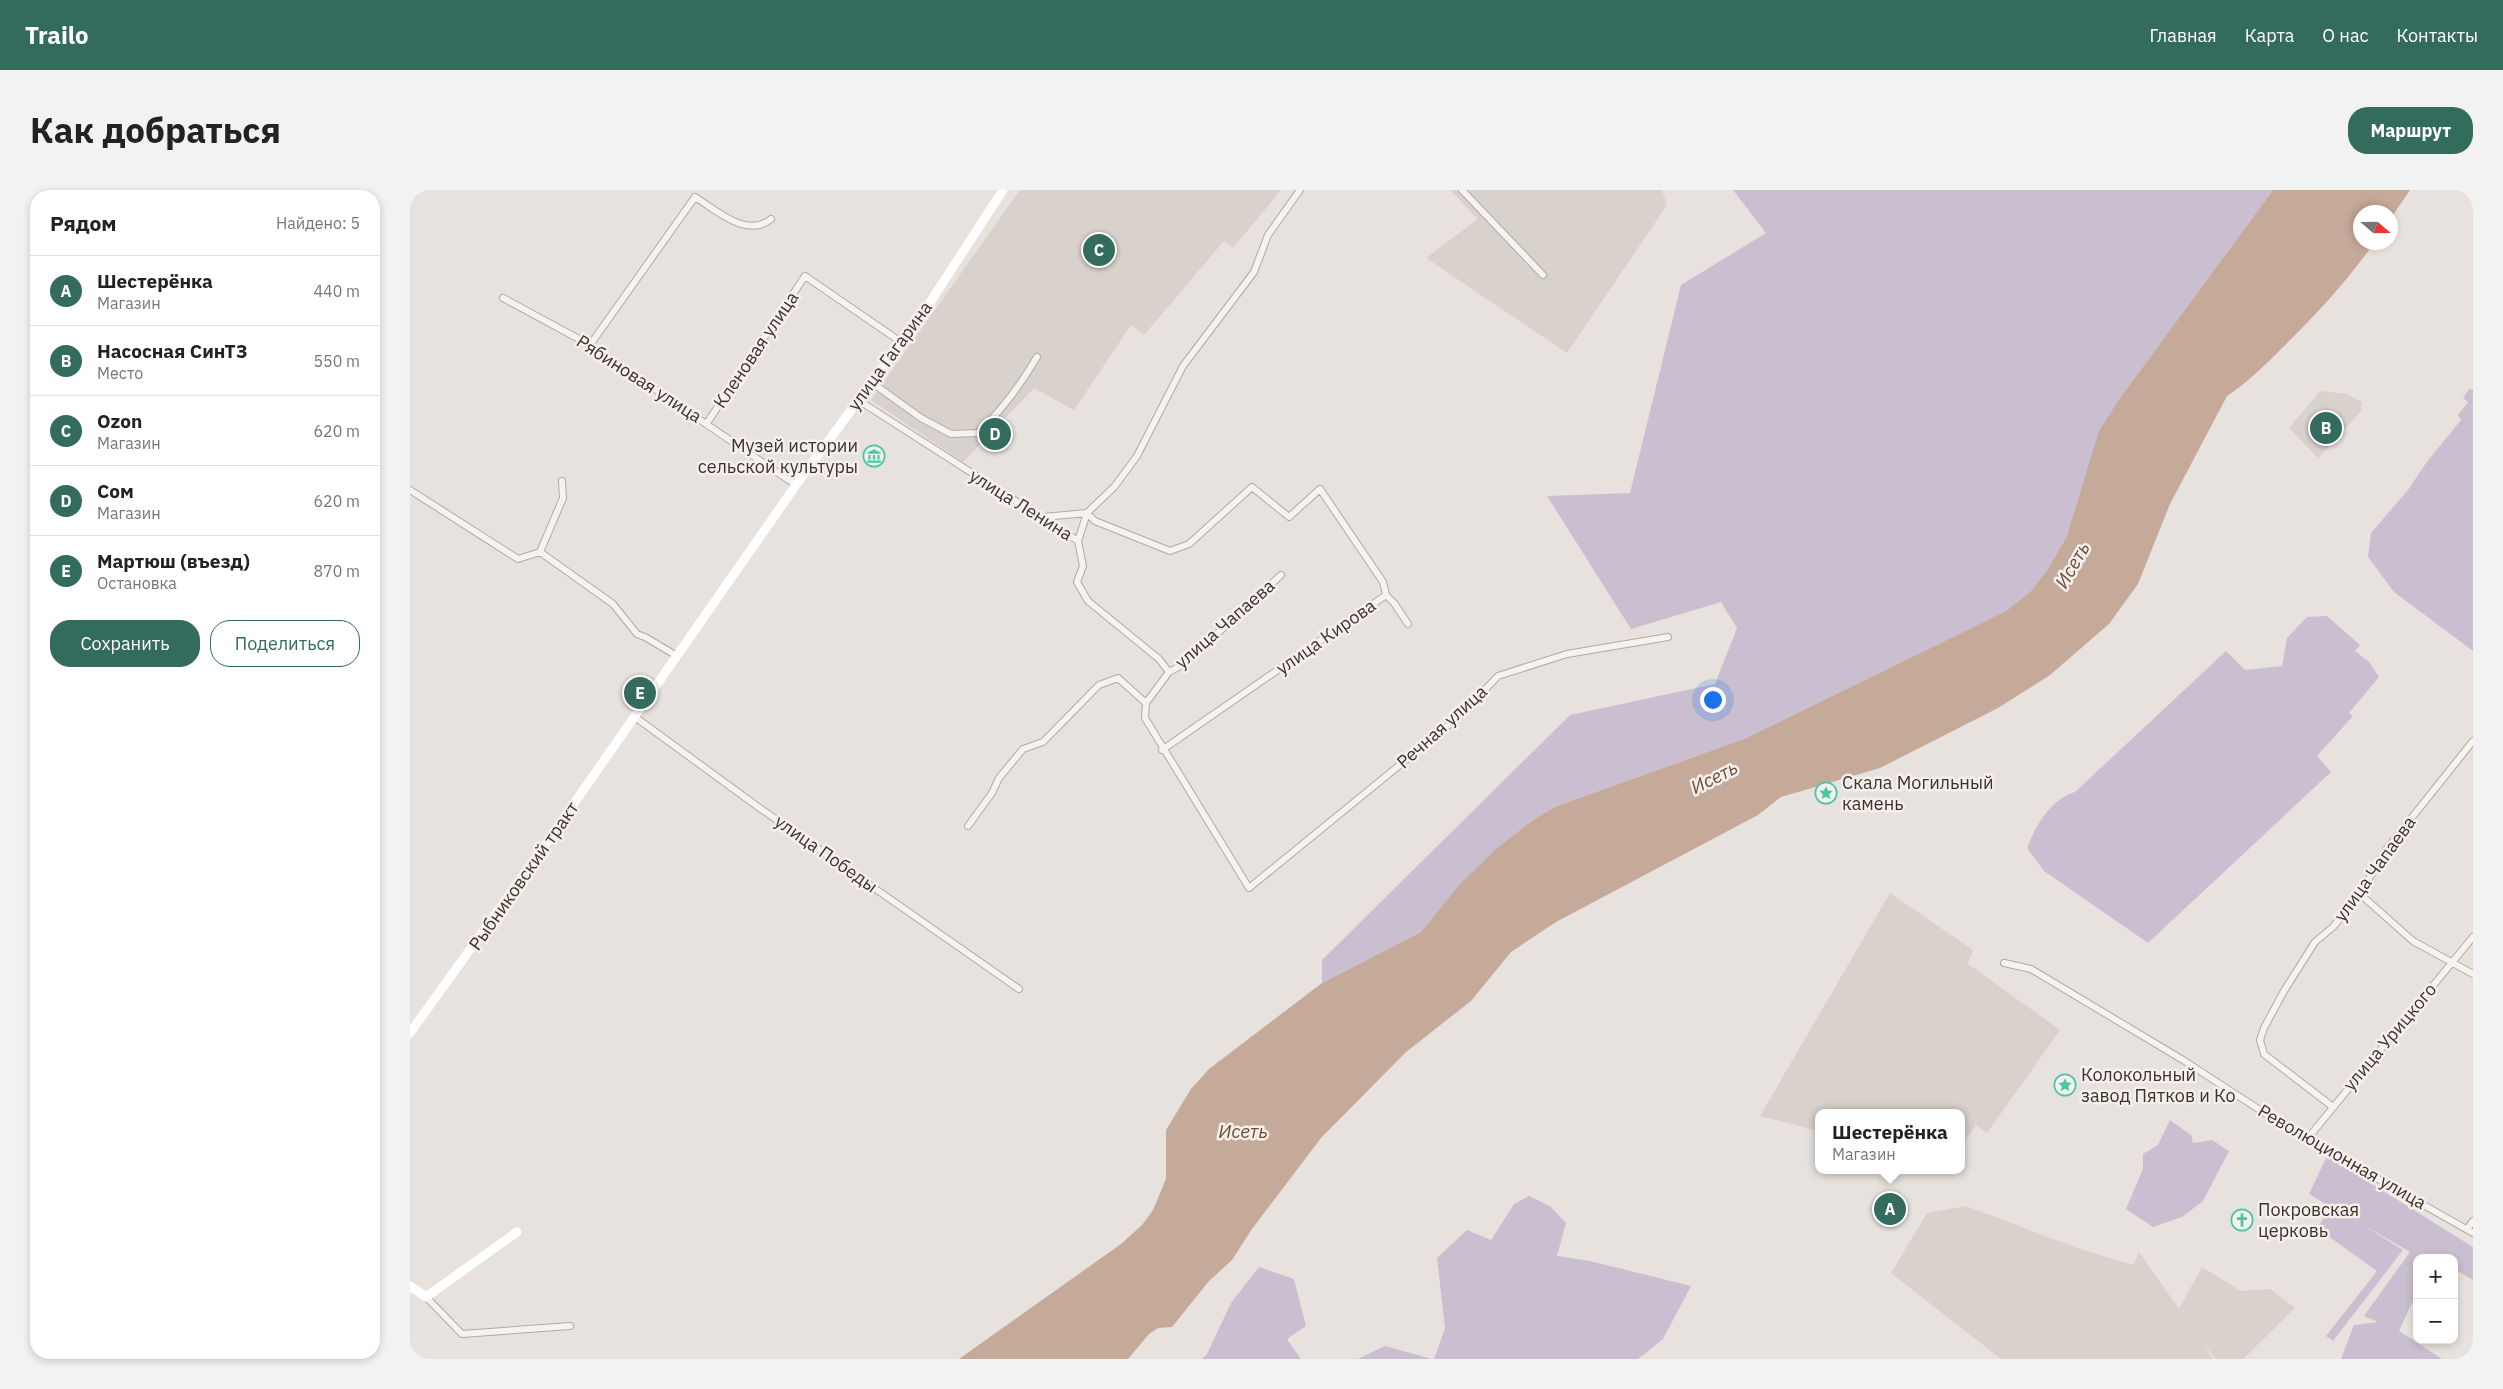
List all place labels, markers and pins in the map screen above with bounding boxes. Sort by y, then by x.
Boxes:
pin: C [1083,231,1115,269]
pin: B [2310,409,2342,447]
pin: D [979,415,1011,453]
place label: Музей истории сельской культуры [698,434,858,478]
museum icon: Музей истории сельской культуры [862,444,886,468]
pin: E [624,674,656,712]
place label: Скала Могильный камень [1842,771,1994,815]
place icon: Скала Могильный камень [1814,781,1838,805]
place label: Колокольный завод Пятков и Ко [2081,1063,2236,1107]
place icon: Колокольный завод Пятков и Ко [2053,1073,2077,1097]
pin: A [1874,1190,1906,1228]
place label: Покровская церковь [2258,1198,2359,1242]
church icon: Покровская церковь [2230,1208,2254,1232]

